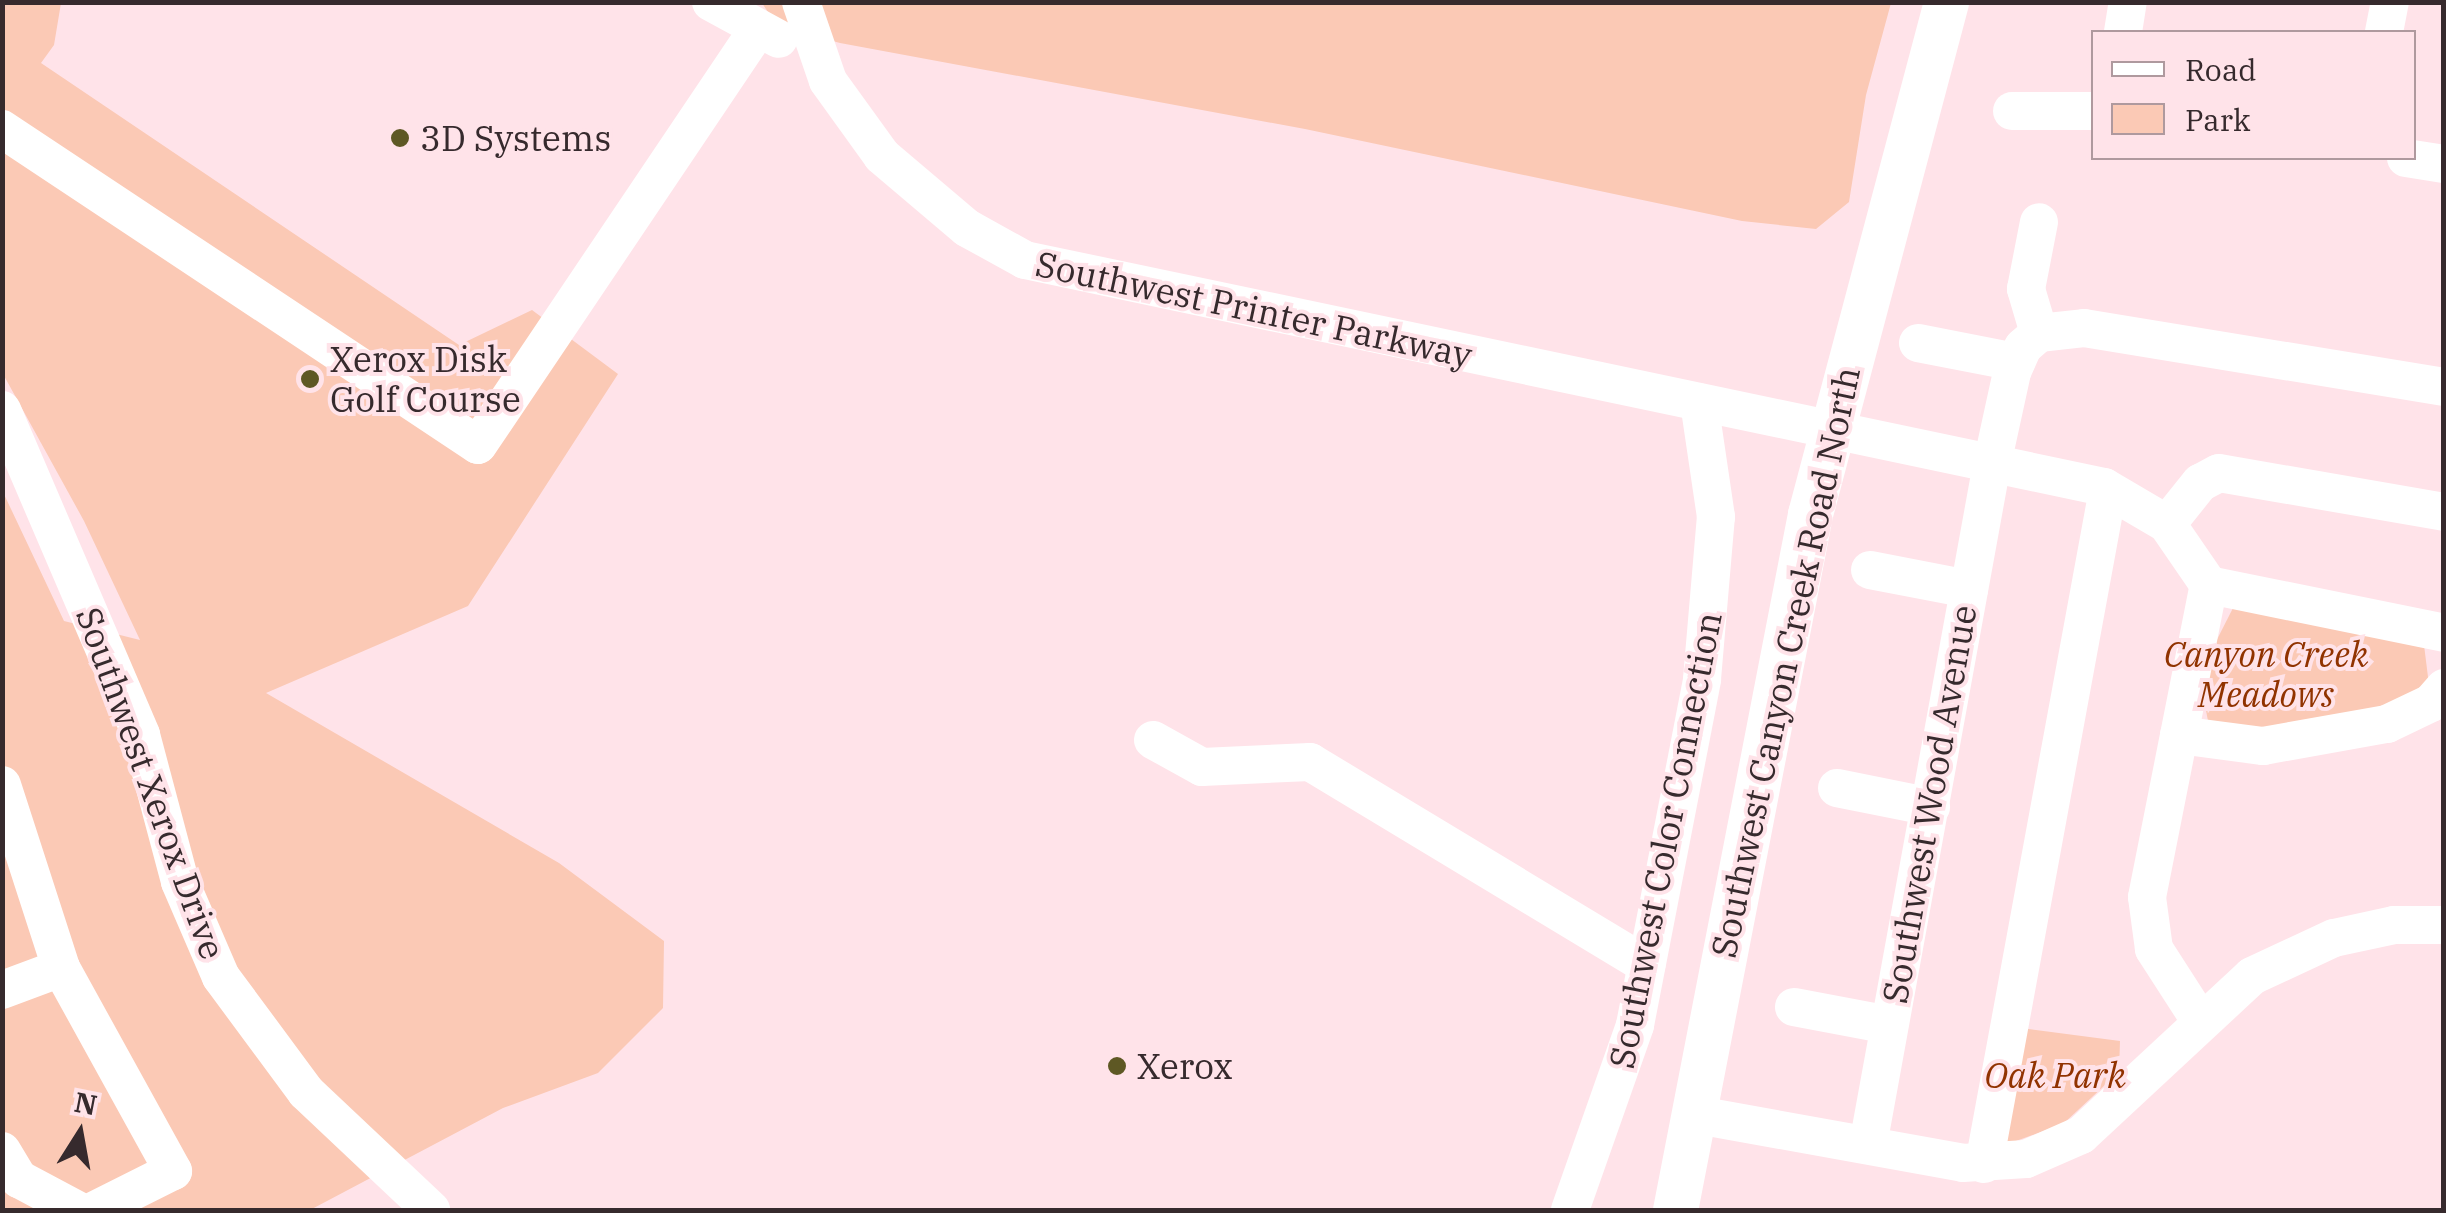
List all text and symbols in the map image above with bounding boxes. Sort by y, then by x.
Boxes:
legend [2091,30,2416,160]
text: Road [2185,50,2257,89]
text: Park [2185,100,2251,139]
place label: 3D Systems [420,117,611,159]
marker: 3D Systems [389,127,411,149]
street label: Southwest Printer Parkway [1032,242,1476,376]
place label: Xerox Disk Golf Course [330,338,521,420]
street label: Southwest Canyon Creek Road North [1702,363,1868,961]
marker: Xerox Disk Golf Course [299,368,321,390]
street label: Southwest Xerox Drive [68,601,234,965]
street label: Southwest Wood Avenue [1873,602,1985,1006]
street label: Southwest Color Connection [1600,608,1730,1072]
park label: Canyon Creek Meadows [2164,633,2368,715]
place label: Xerox [1137,1045,1233,1087]
park label: Oak Park [1984,1054,2126,1096]
marker: Xerox [1106,1055,1128,1077]
north arrow [30,1083,130,1183]
text: N [71,1083,100,1123]

